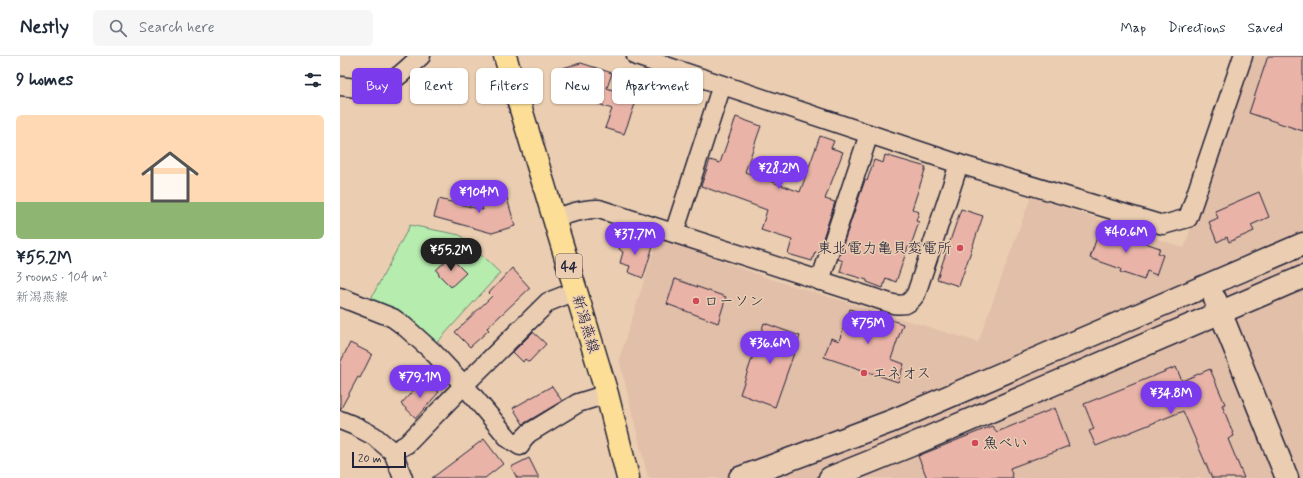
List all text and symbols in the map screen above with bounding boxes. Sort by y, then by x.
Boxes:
search box [93,10,373,46]
text: Nestly [20,15,69,40]
icon: search [107,17,129,39]
text: Search here [139,18,215,38]
text: Map [1120,19,1146,37]
text: Directions [1168,19,1226,37]
text: Saved [1248,19,1283,37]
chip: Buy [352,68,402,104]
chip: Rent [410,68,468,104]
chip: Filters [476,68,543,104]
chip: New [551,68,604,104]
chip: Apartment [612,68,703,104]
text: 9 homes [16,69,73,91]
icon: filters [302,69,324,91]
icon: home [134,141,206,213]
pin: ¥28.2M [746,156,812,190]
text: ¥28.2M [758,160,800,177]
pin: ¥104M [451,180,507,214]
text: ¥104M [459,184,499,201]
pin: ¥40.6M [1093,220,1159,254]
pin: ¥37.7M [602,222,668,256]
text: ¥40.6M [1104,224,1148,241]
text: ¥37.7M [614,226,656,243]
pin: ¥55.2M [418,238,484,272]
place label: 東北電力亀貝変電所 [817,239,952,259]
text: ¥55.2M [430,242,472,259]
marker: 東北電力亀貝変電所 [955,243,965,253]
text: ¥55.2M [16,247,72,269]
road number: 44 [556,254,582,278]
text: 3 rooms · 104 m² [16,269,108,286]
text: 新潟燕線 [16,289,68,306]
place label: ローソン [704,292,764,312]
street label: 新潟燕線 [567,293,603,356]
marker: ローソン [691,296,701,306]
pin: ¥75M [844,311,892,345]
text: ¥75M [851,315,885,332]
pin: ¥36.6M [737,331,803,365]
text: ¥36.6M [749,335,791,352]
place label: エネオス [872,364,931,384]
pin: ¥79.1M [387,365,453,399]
marker: エネオス [859,368,869,378]
text: ¥79.1M [398,369,442,386]
pin: ¥34.8M [1138,381,1204,415]
text: ¥34.8M [1150,385,1192,402]
place label: 魚べい [983,434,1028,454]
marker: 魚べい [970,438,980,448]
scale bar [352,450,406,469]
text: 20 m [358,452,381,466]

